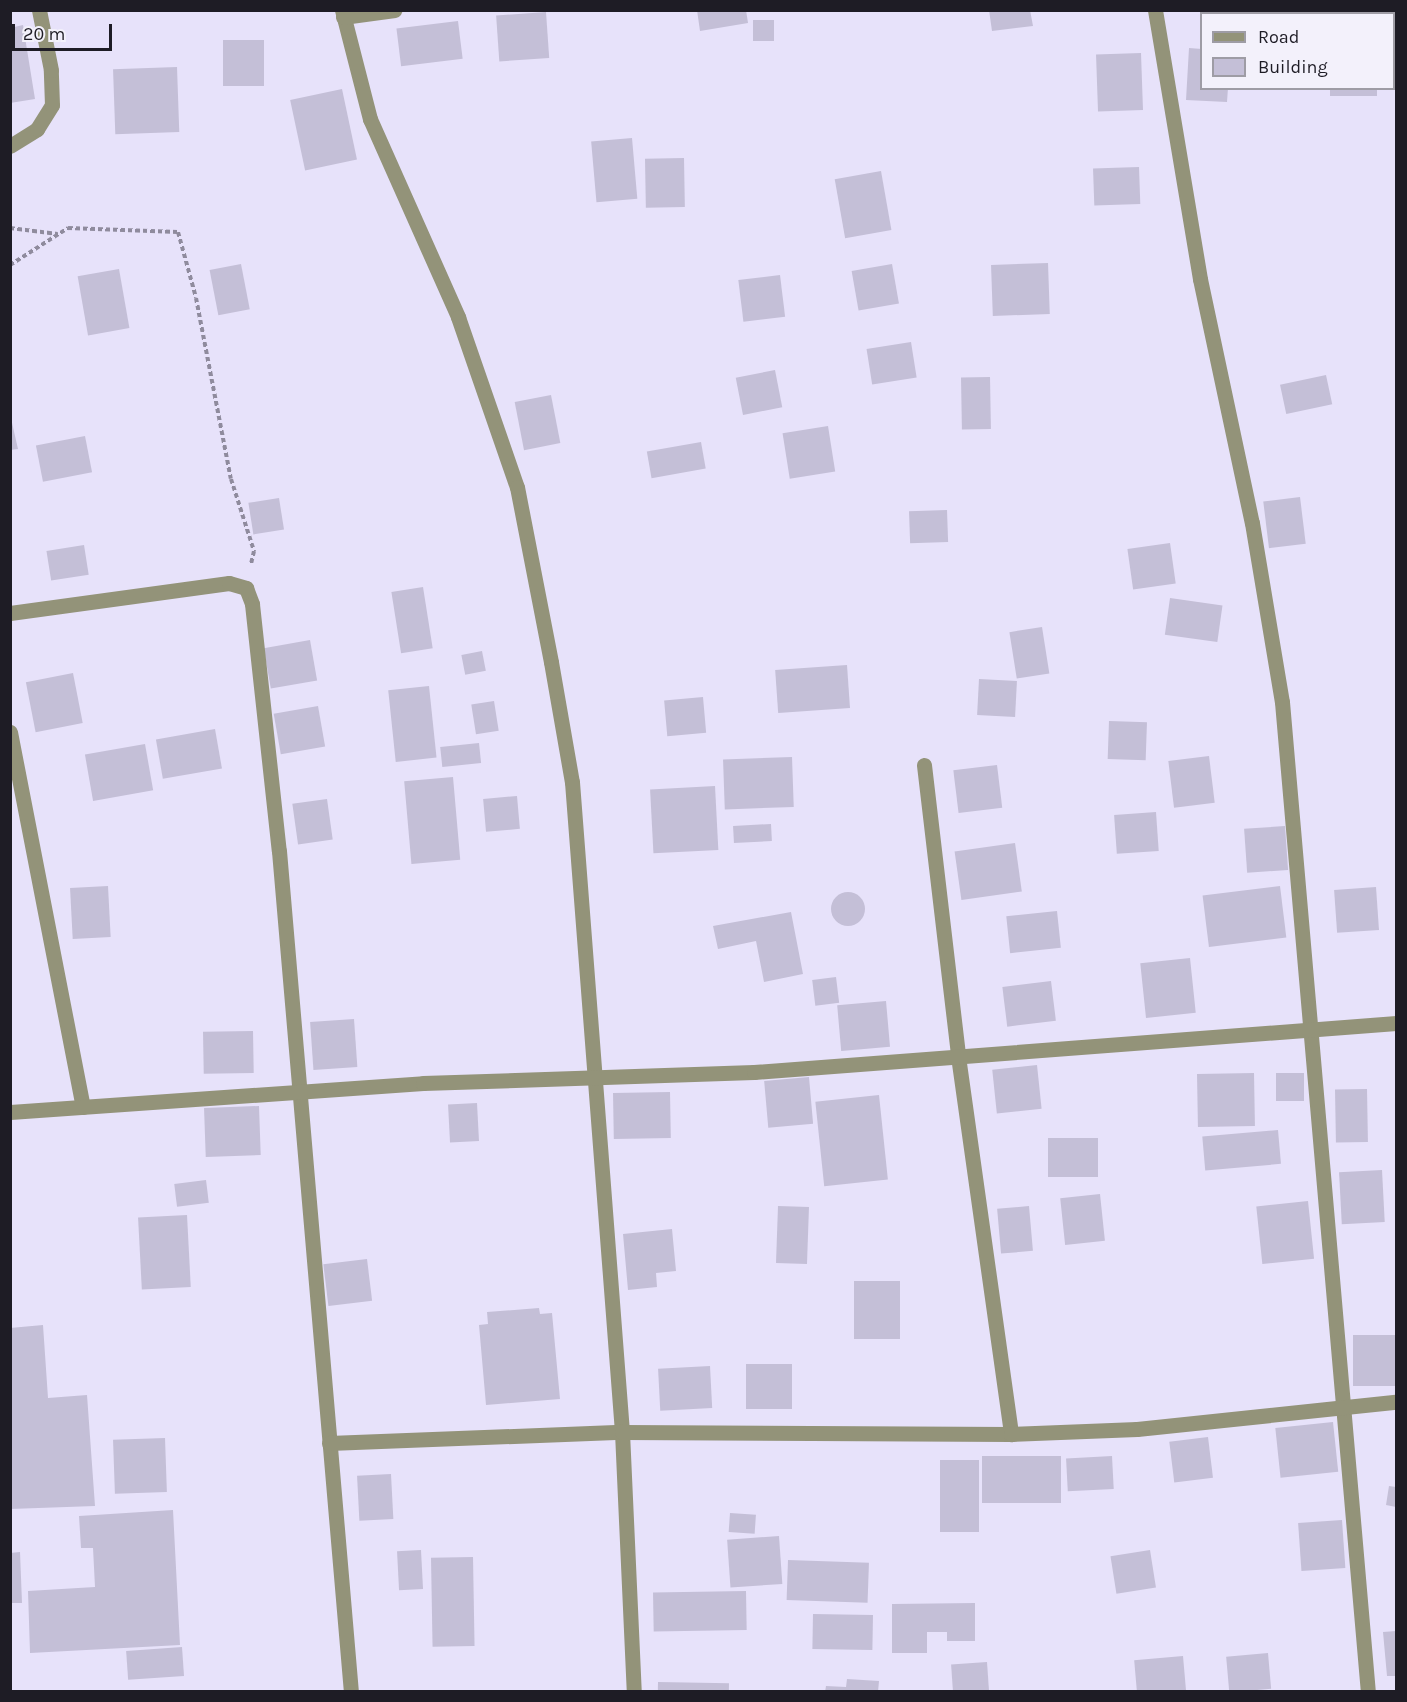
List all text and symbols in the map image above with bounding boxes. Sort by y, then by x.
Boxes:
scale bar [15,12,116,50]
legend [1200,12,1395,90]
text: 20 m [23,23,65,45]
text: Road [1258,26,1299,48]
text: Building [1258,56,1328,78]

